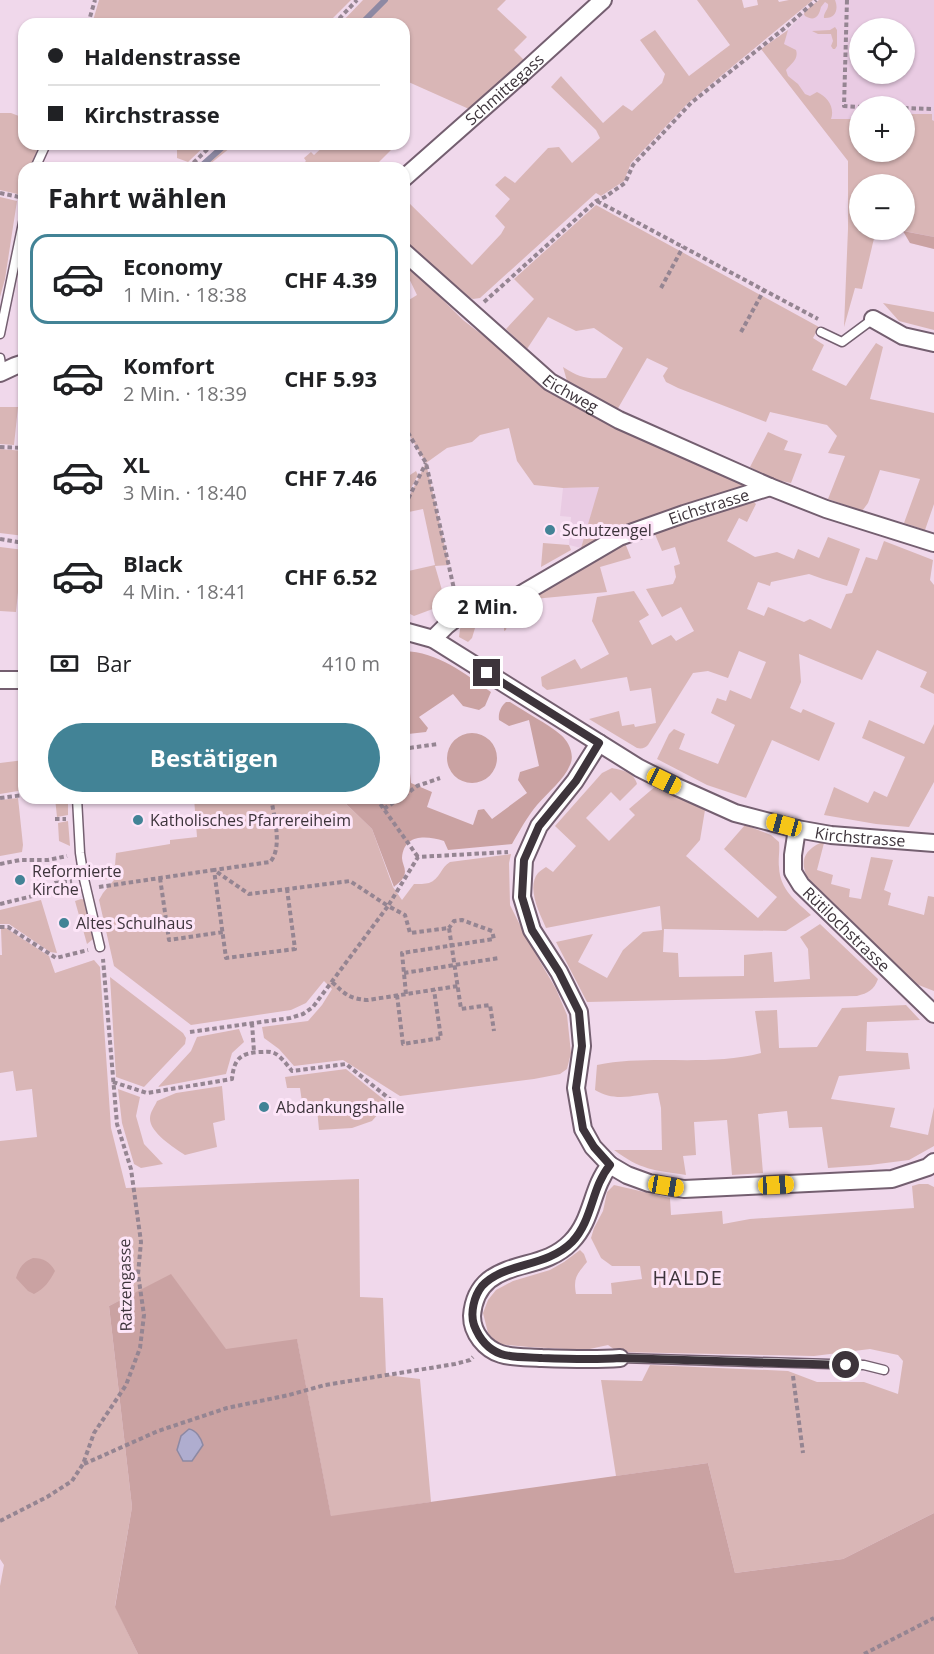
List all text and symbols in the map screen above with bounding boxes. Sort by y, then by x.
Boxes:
map controls [849,18,915,240]
button: locate [849,18,915,84]
text: Haldenstrasse [84,41,241,71]
street label: Schmittegass [460,48,548,130]
button: + [849,96,915,162]
text: Kirchstrasse [84,99,220,129]
button: − [849,174,915,240]
text: Fahrt wählen [48,179,227,216]
text: Economy [123,251,222,281]
icon: car [51,252,105,306]
text: CHF 4.39 [284,264,377,294]
text: 1 Min. · 18:38 [123,281,247,308]
text: Komfort [123,350,215,380]
icon: car [51,351,105,405]
text: CHF 5.93 [284,363,377,393]
street label: Eichweg [538,369,603,418]
text: 2 Min. · 18:39 [123,380,247,407]
text: XL [123,449,150,479]
icon: car [51,450,105,504]
text: CHF 7.46 [284,462,377,492]
text: 3 Min. · 18:40 [123,479,247,506]
street label: Eichstrasse [665,483,752,530]
place label: Schutzengel [562,519,652,541]
marker: Schutzengel [543,523,557,537]
text: Black [123,548,183,578]
icon: car [51,549,105,603]
text: CHF 6.52 [284,561,377,591]
text: 4 Min. · 18:41 [123,578,247,605]
callout: 2 Min. [432,586,542,628]
text: 2 Min. [457,593,518,620]
icon: cash [48,647,81,680]
text: Bar [96,648,131,678]
text: 410 m [322,650,380,677]
route end [473,659,500,686]
button: Bestätigen [48,723,380,792]
car [644,765,684,797]
place label: Katholisches Pfarrereiheim [150,809,351,831]
car [764,812,804,838]
marker: Katholisches Pfarrereiheim [131,813,145,827]
street label: Kirchstrasse [813,821,906,852]
place label: Reformierte Kirche [32,860,121,900]
marker: Reformierte Kirche [13,873,27,887]
street label: Rütilochstrasse [798,882,895,977]
place label: Altes Schulhaus [76,912,193,934]
marker: Altes Schulhaus [57,916,71,930]
place label: Abdankungshalle [276,1096,405,1118]
marker: Abdankungshalle [257,1100,271,1114]
car [647,1174,685,1198]
car [758,1175,794,1195]
street label: Ratzengasse [113,1239,137,1331]
district label: HALDE [653,1264,723,1291]
route start [832,1351,859,1378]

